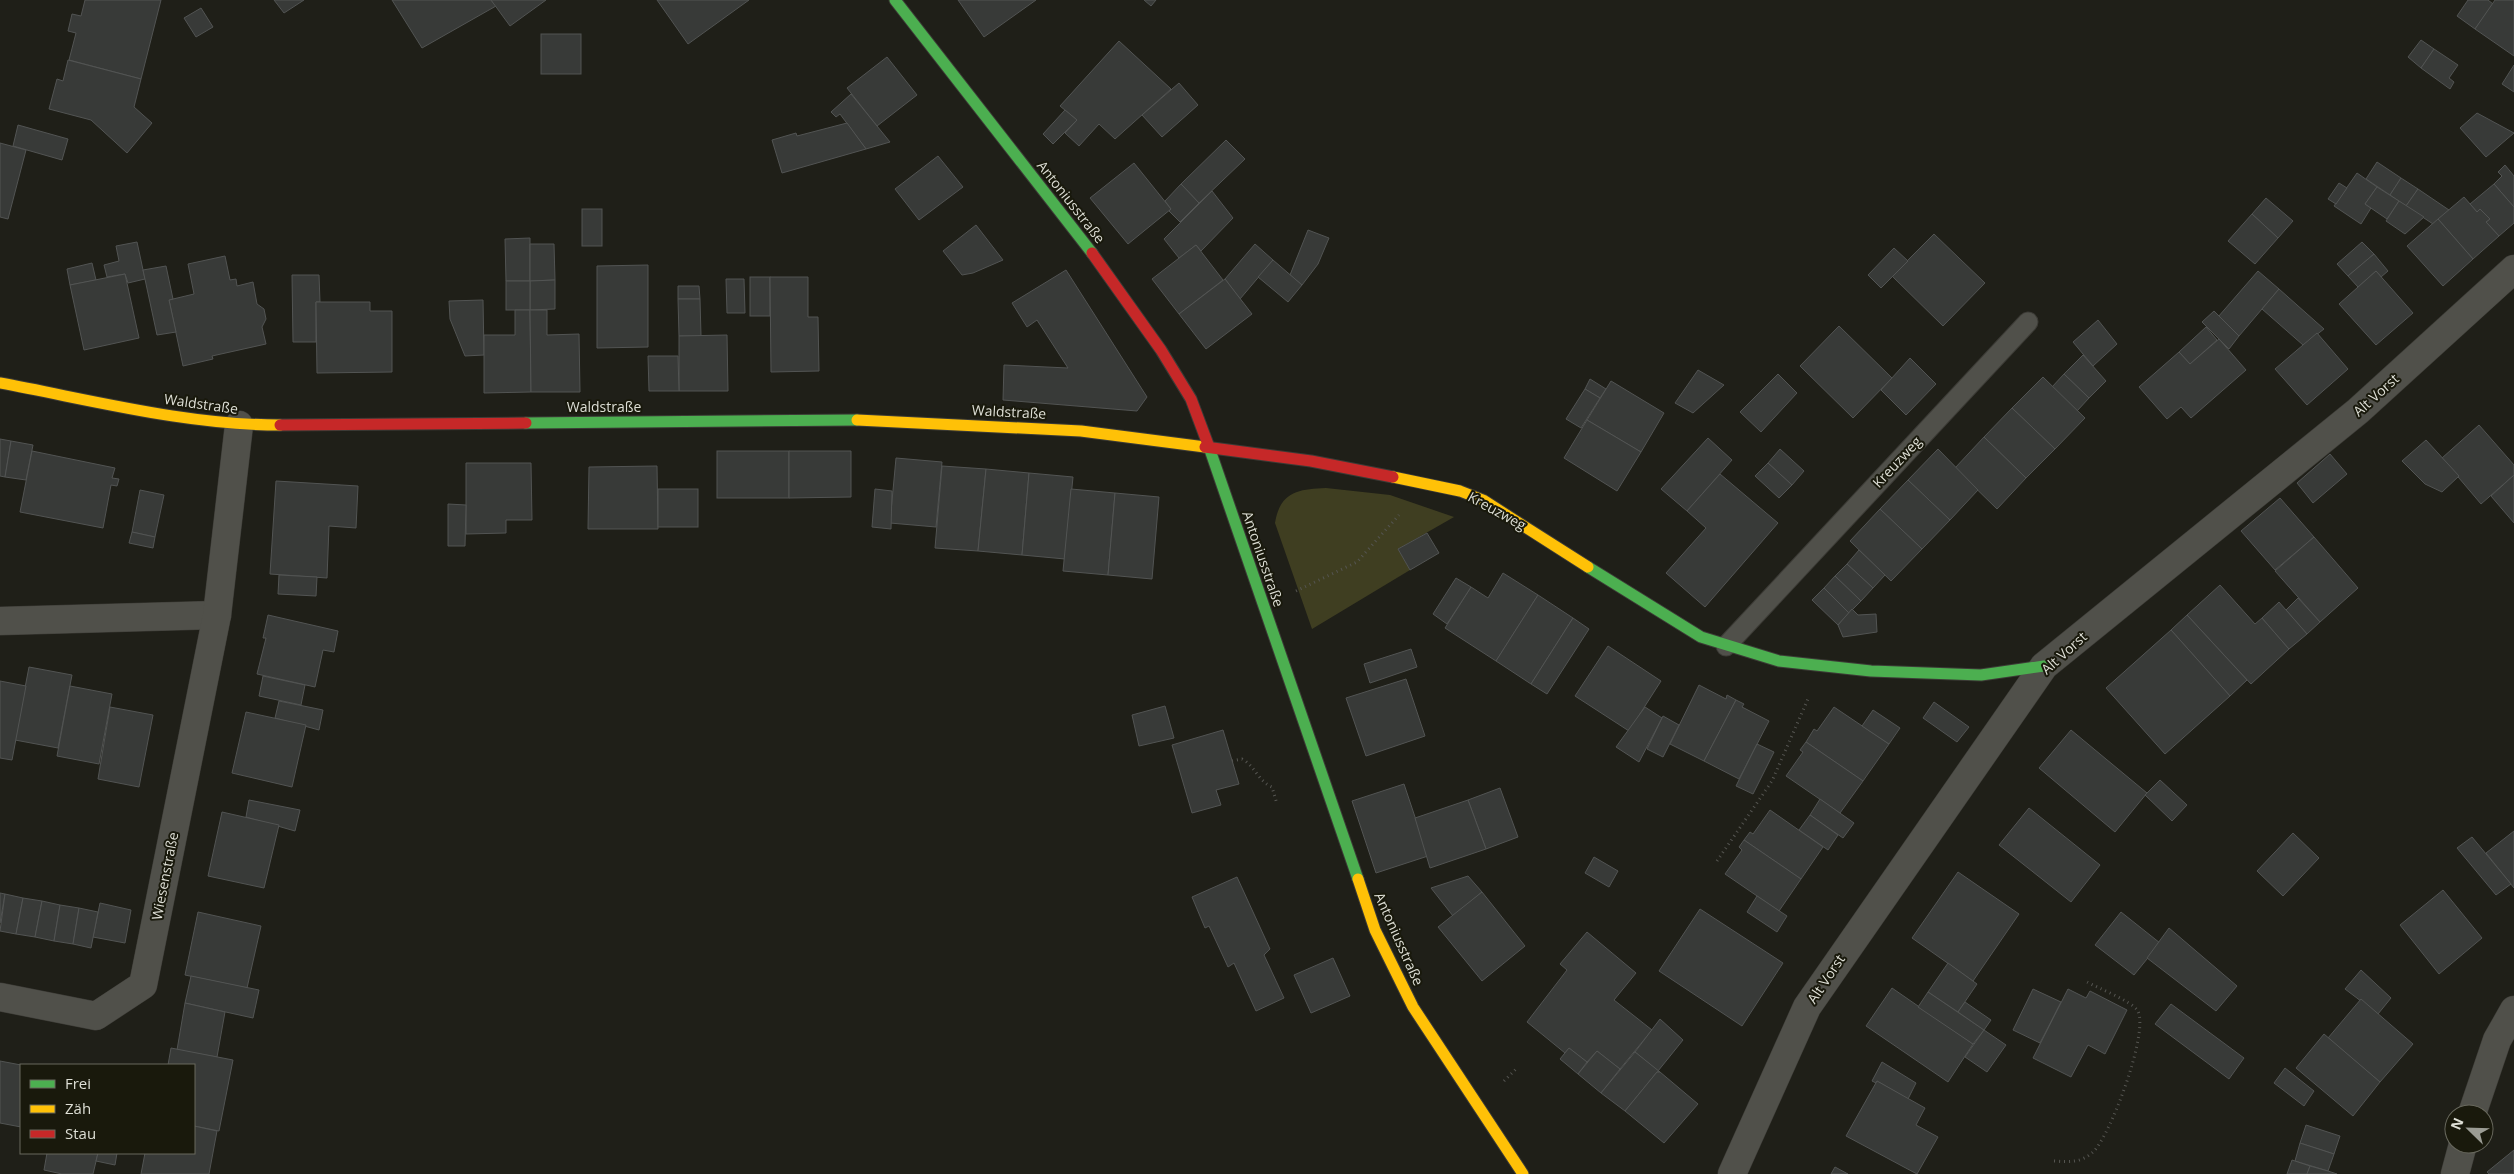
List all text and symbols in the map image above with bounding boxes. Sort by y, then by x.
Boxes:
street label: Antoniusstraße [1033,156,1110,247]
street label: Alt Vorst [2349,369,2403,420]
street label: Waldstraße [163,389,239,418]
street label: Waldstraße [567,397,641,416]
street label: Waldstraße [971,400,1047,423]
street label: Kreuzweg [1868,432,1926,491]
street label: Kreuzweg [1465,487,1530,534]
street label: Antoniusstraße [1238,508,1289,609]
street label: Alt Vorst [2037,627,2091,678]
street label: Wiesenstraße [147,830,182,921]
street label: Antoniusstraße [1370,889,1429,988]
street label: Alt Vorst [1802,951,1849,1007]
legend [20,1064,195,1154]
text: Frei [65,1073,91,1093]
text: Zäh [65,1098,91,1118]
north arrow [2444,1104,2494,1154]
text: N [2446,1115,2468,1133]
text: Stau [65,1123,96,1143]

